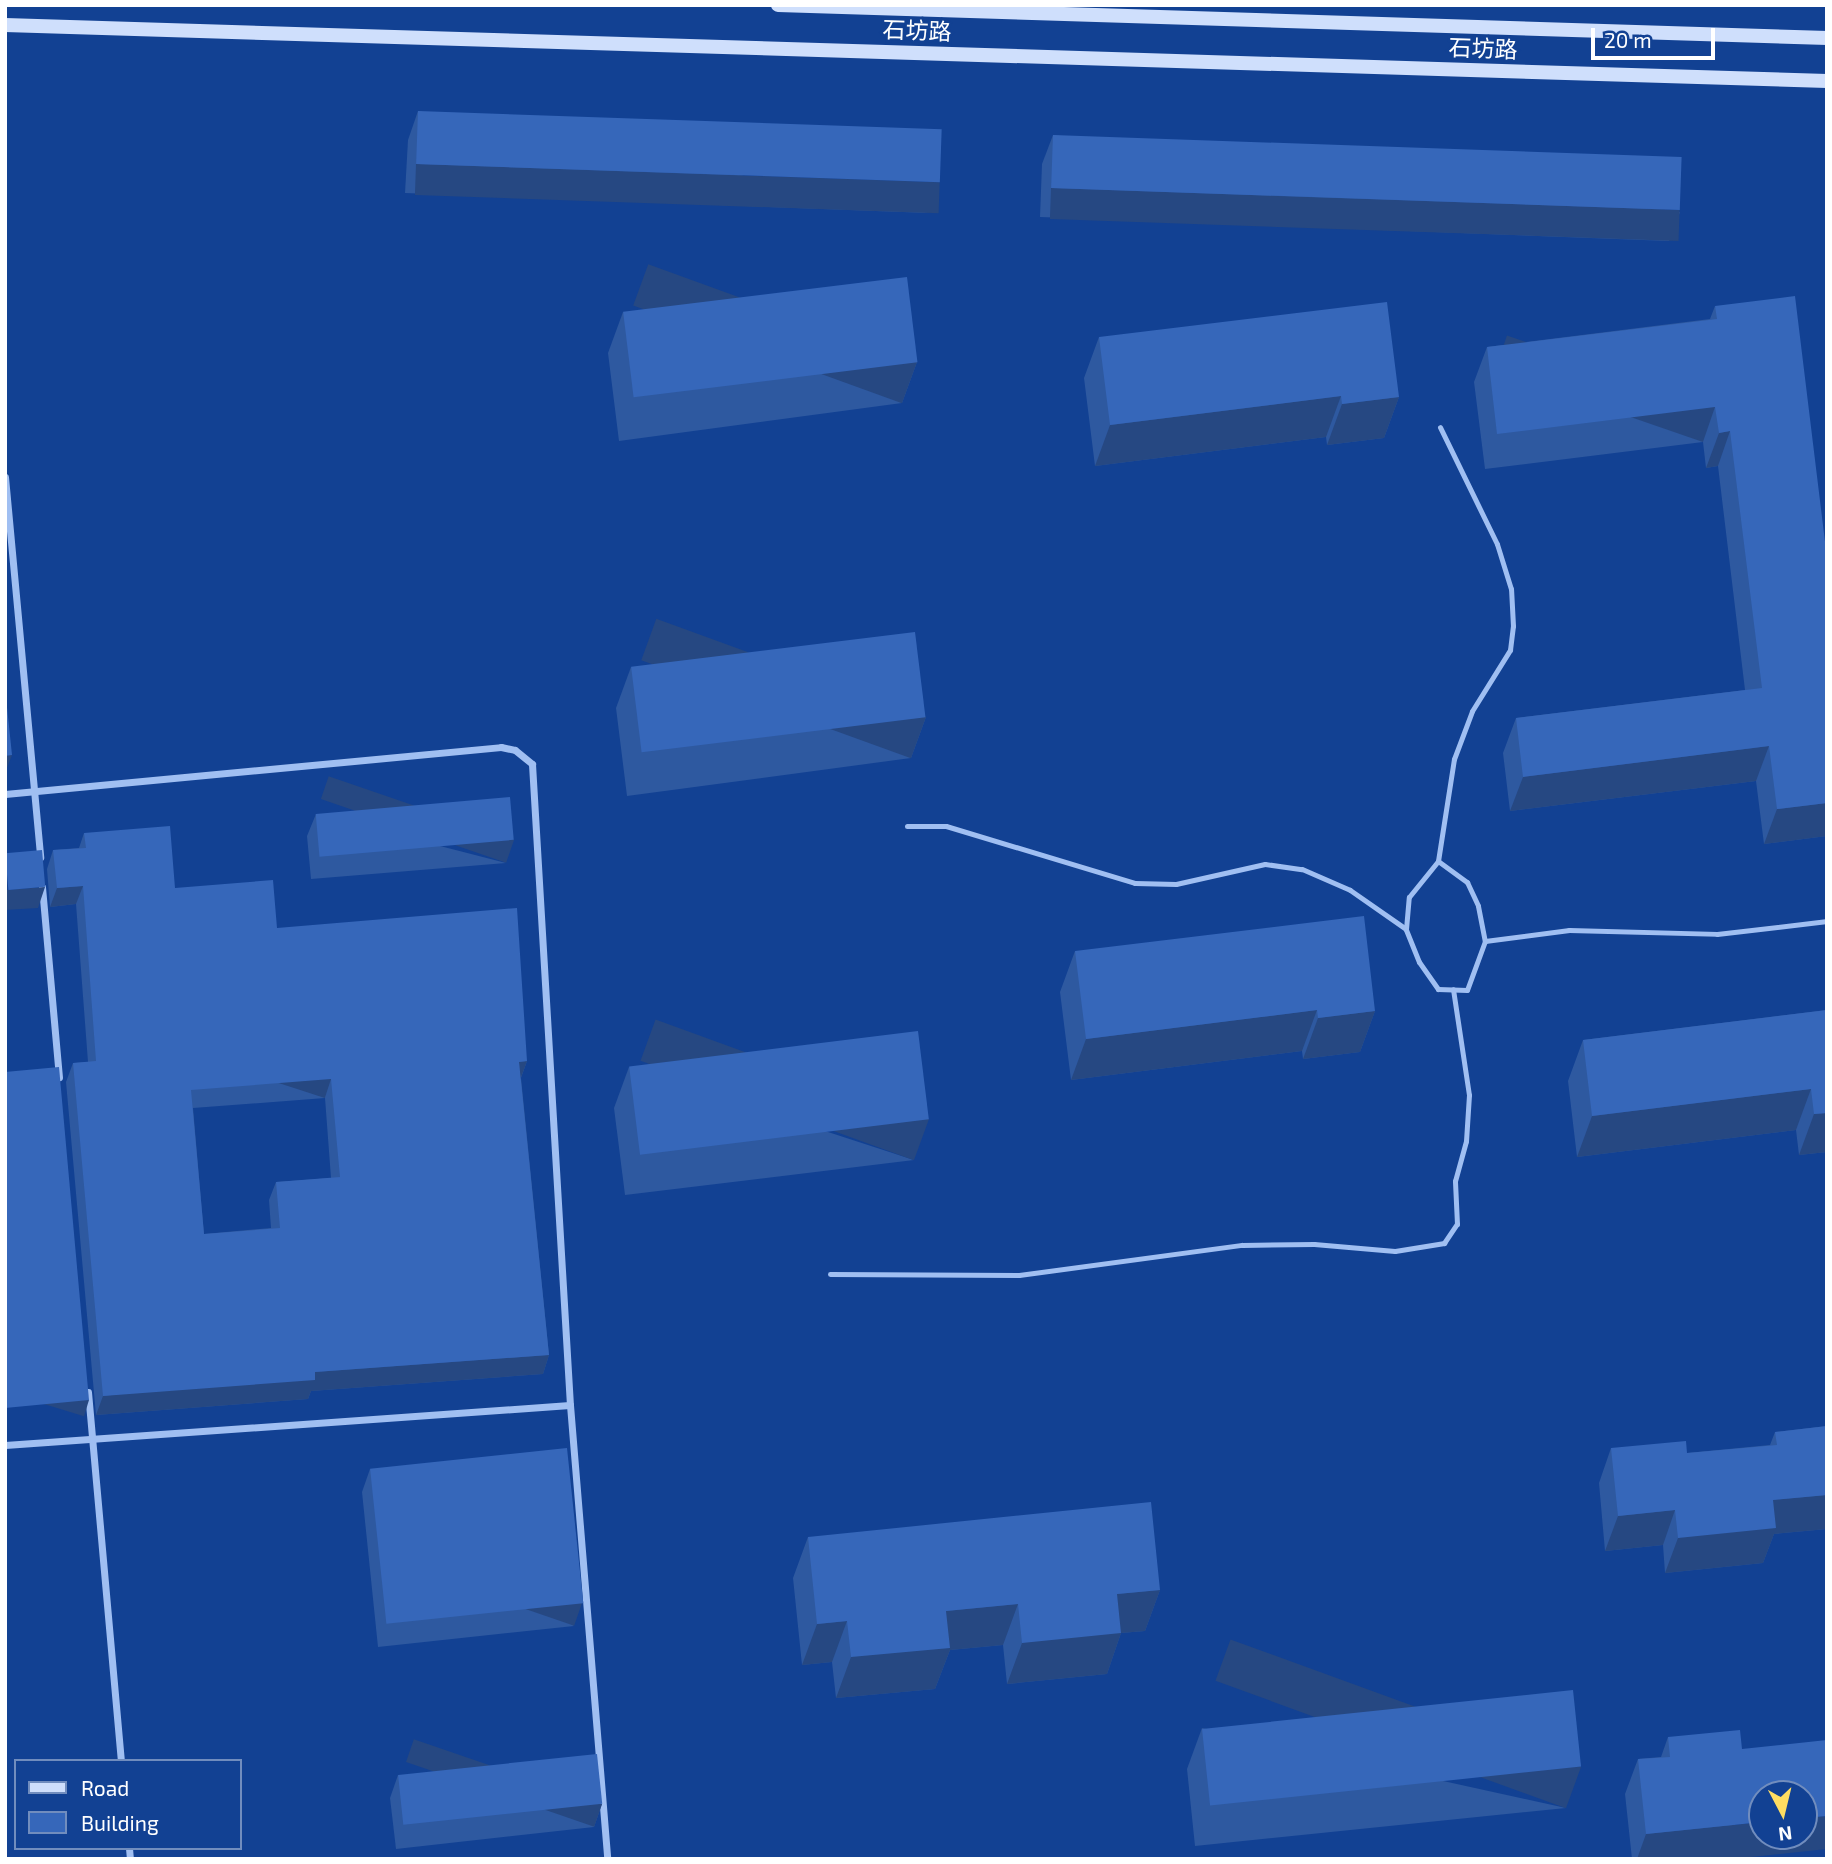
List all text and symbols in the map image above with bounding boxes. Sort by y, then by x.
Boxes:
scale bar [1594,14,1718,58]
street label: 石坊路 [882,15,952,45]
text: 20 m [1604,27,1652,52]
street label: 石坊路 [1448,33,1518,63]
legend [14,1759,242,1850]
text: Road [81,1775,129,1800]
north arrow [1748,1780,1818,1850]
text: Building [81,1810,159,1835]
text: N [1777,1822,1794,1847]

